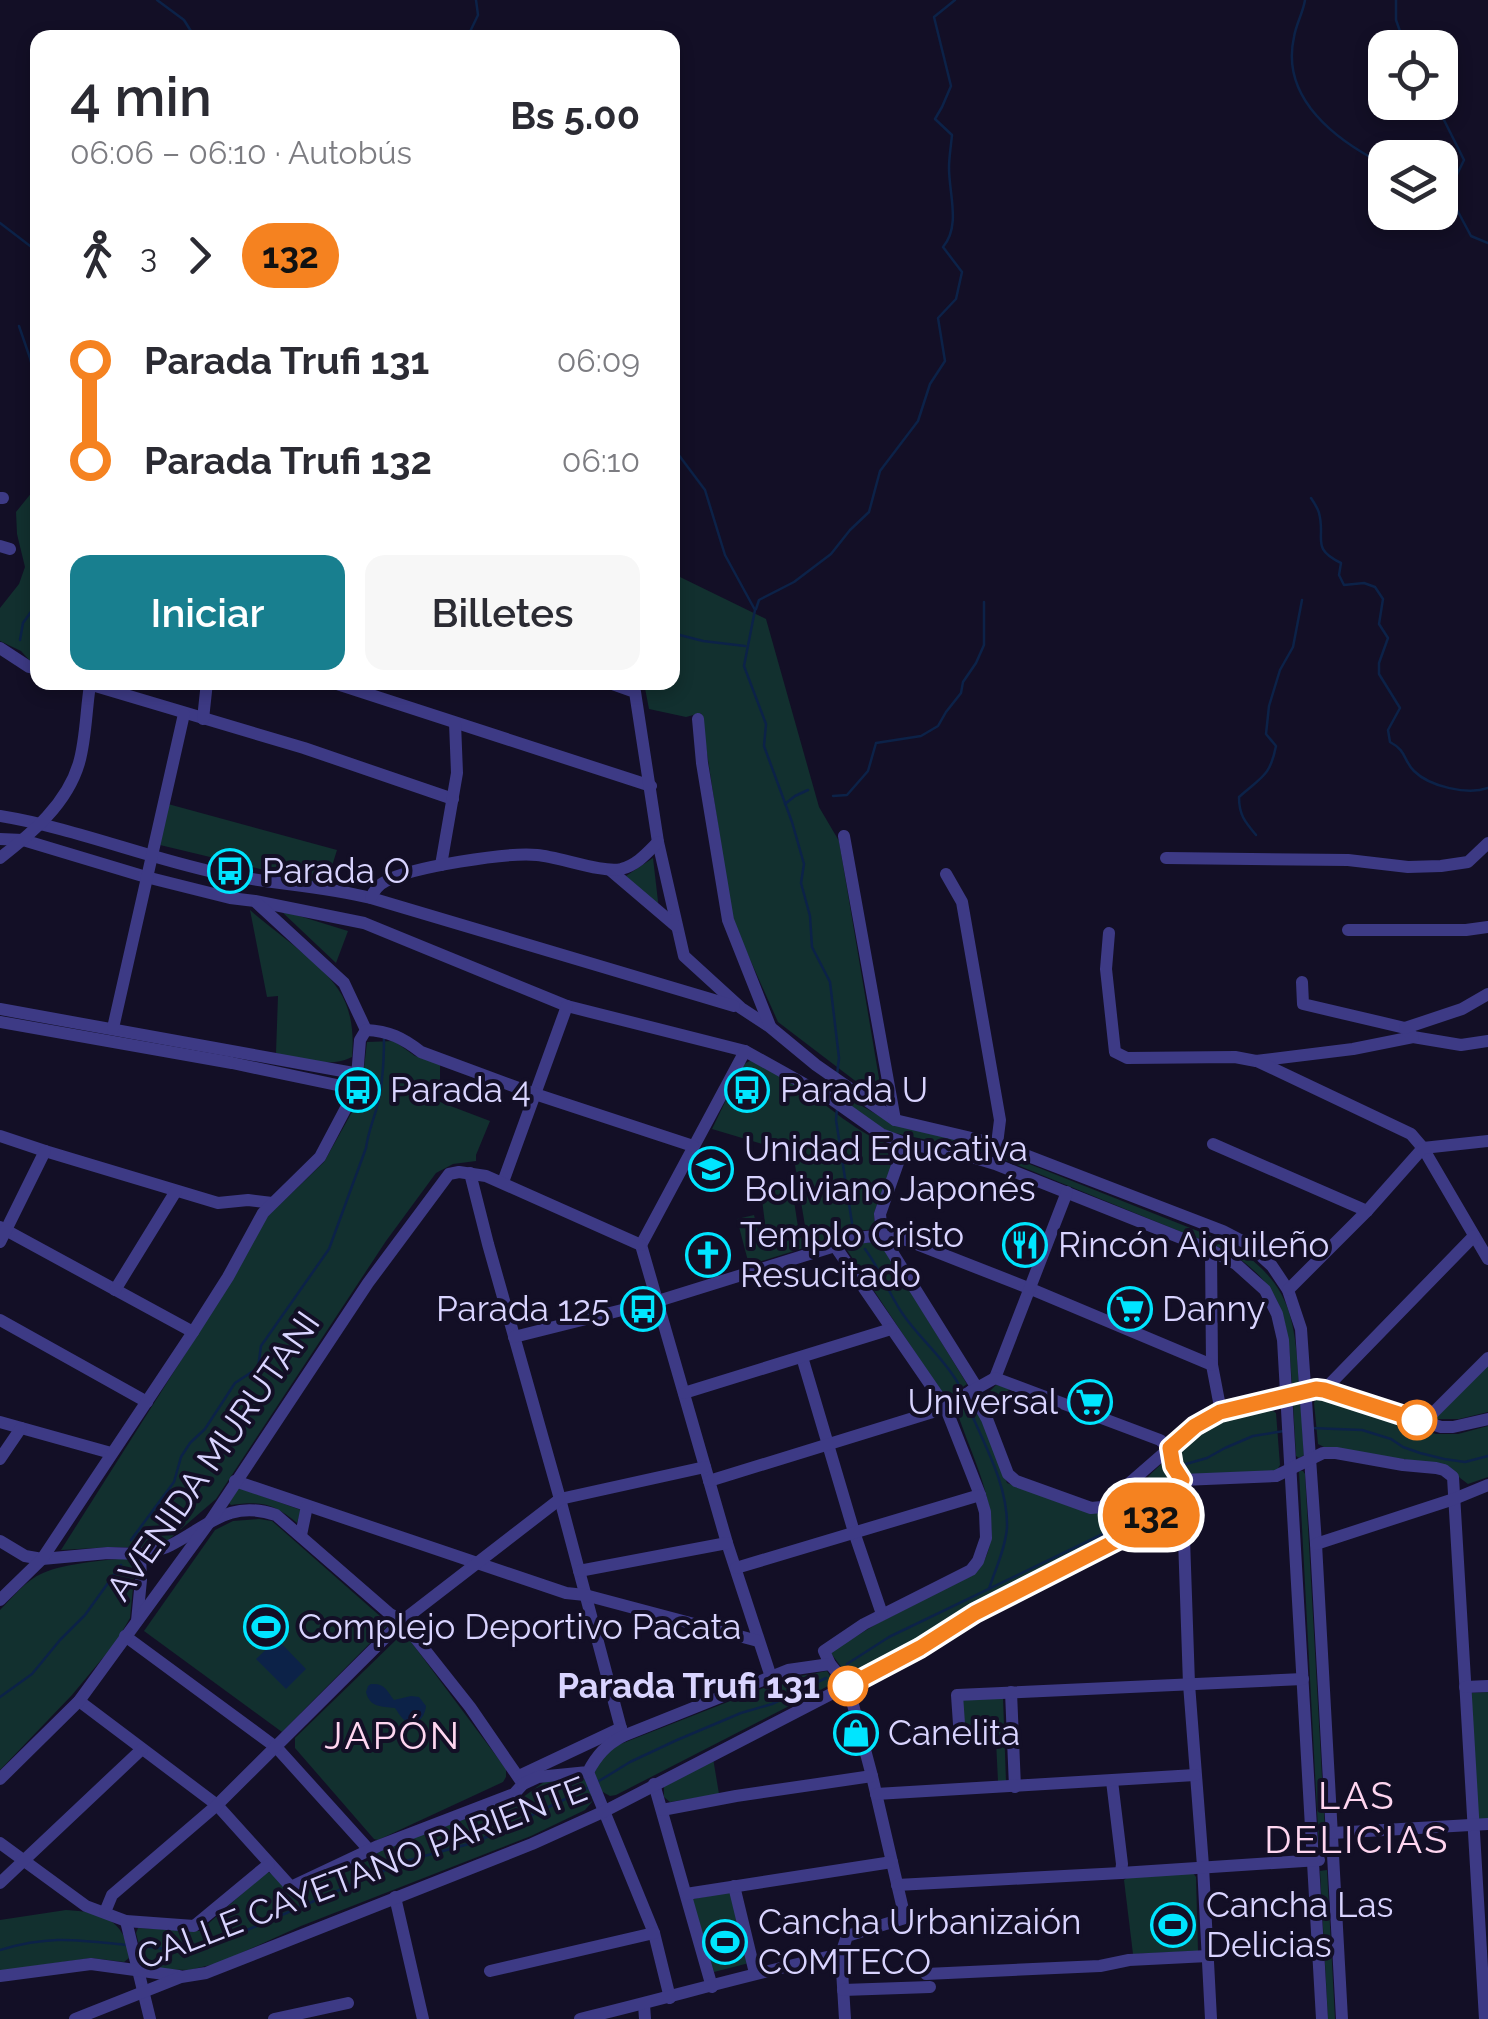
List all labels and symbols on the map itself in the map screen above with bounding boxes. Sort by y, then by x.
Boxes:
bus stop icon: Parada O [207,848,253,894]
place label: Parada O [262,850,410,891]
bus stop icon: Parada 4 [335,1067,381,1113]
bus stop icon: Parada U [724,1067,770,1113]
place label: Parada 4 [390,1069,531,1110]
place label: Parada U [780,1069,928,1110]
place label: Unidad Educativa Boliviano Japonés [744,1128,1036,1209]
school or university icon: Unidad Educativa Boliviano Japonés [688,1146,734,1192]
place label: Templo Cristo Resucitado [740,1214,964,1295]
restaurant icon: Rincón Aiquileño [1002,1222,1048,1268]
place label: Rincón Aiquileño [1058,1224,1329,1265]
church icon: Templo Cristo Resucitado [685,1232,731,1278]
bus stop icon: Parada 125 [620,1286,666,1332]
supermarket icon: Danny [1107,1286,1153,1332]
place label: Parada 125 [436,1288,610,1329]
place label: Danny [1162,1288,1265,1329]
street label: AVENIDA MURUTANI [97,1304,328,1608]
supermarket icon: Universal [1067,1379,1113,1425]
place label: Universal [907,1381,1058,1422]
unlabelled marker [1398,1401,1436,1439]
line badge: 132 [1094,1482,1208,1548]
sports icon: Complejo Deportivo Pacata [243,1604,289,1650]
place label: Complejo Deportivo Pacata [298,1606,741,1647]
place label: Parada Trufi 131 [557,1665,820,1706]
marker: Parada Trufi 131 [829,1667,867,1705]
shop icon: Canelita [833,1710,879,1756]
place label: Canelita [888,1712,1020,1753]
district label: JAPÓN [324,1713,462,1758]
street label: CALLE CAYETANO PARIENTE [131,1768,592,1977]
district label: LAS DELICIAS [1264,1773,1450,1862]
place label: Cancha Las Delicias [1206,1884,1394,1965]
place label: Cancha Urbanizaión COMTECO [758,1901,1081,1982]
sports icon: Cancha Las Delicias [1150,1902,1196,1948]
sports icon: Cancha Urbanizaión COMTECO [702,1919,748,1965]

